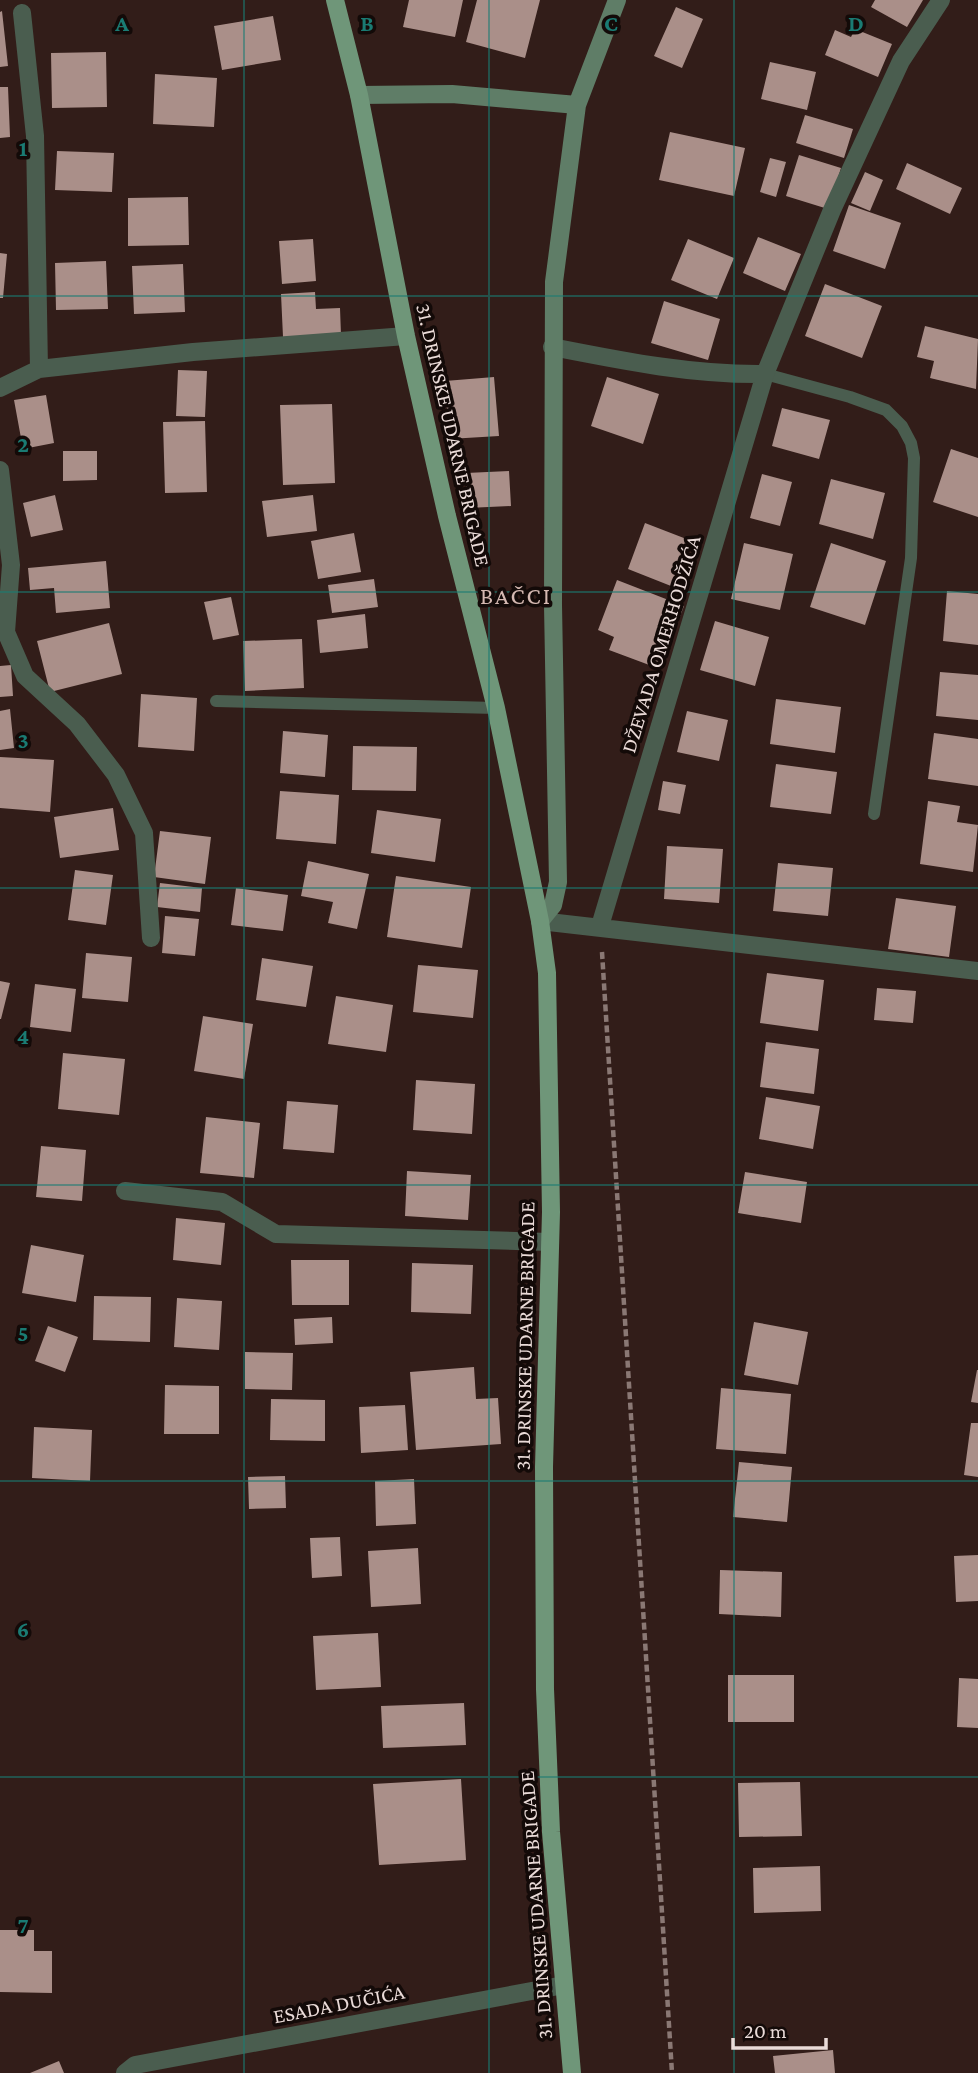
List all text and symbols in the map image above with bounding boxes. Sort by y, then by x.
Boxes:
text: A [114,10,129,36]
text: B [360,10,374,36]
text: C [604,10,618,36]
text: D [848,10,864,36]
text: 1 [19,135,28,161]
street label: 31. DRINSKE UDARNE BRIGADE [411,301,495,569]
text: 2 [17,431,29,457]
street label: DŽEVADA OMERHODŽIĆA [616,532,706,756]
district label: BAČCI [480,582,552,609]
text: 3 [17,727,29,753]
text: 4 [17,1023,29,1049]
street label: 31. DRINSKE UDARNE BRIGADE [511,1201,539,1471]
text: 5 [17,1320,29,1346]
text: 6 [17,1616,29,1642]
street label: 31. DRINSKE UDARNE BRIGADE [515,1770,557,2040]
text: 7 [17,1912,29,1938]
street label: ESADA DUČIĆA [271,1979,407,2029]
scale bar [733,2007,826,2050]
text: 20 m [744,2019,787,2043]

